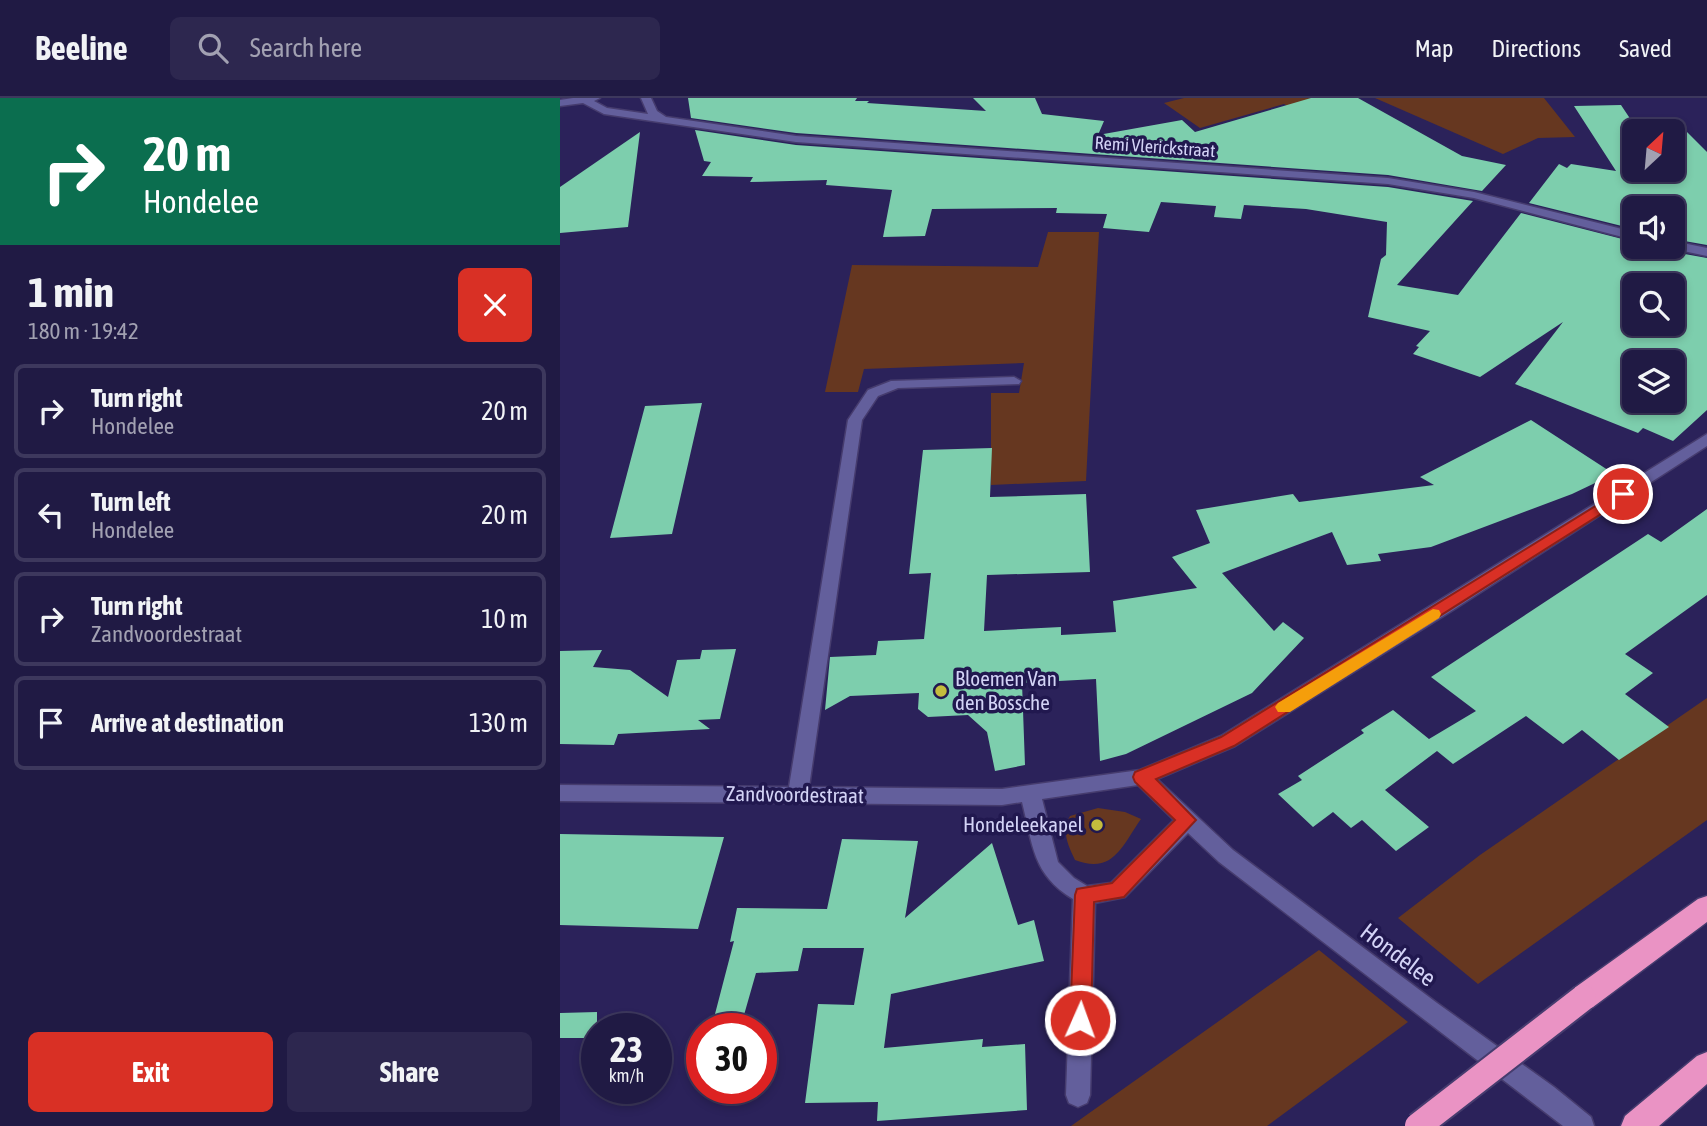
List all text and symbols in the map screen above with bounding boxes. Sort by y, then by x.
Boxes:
search box [170,17,660,80]
text: Beeline [35,29,128,67]
icon: search [194,29,232,67]
text: Search here [250,33,362,63]
text: Map [1415,35,1453,62]
text: Directions [1491,35,1581,62]
text: Saved [1619,35,1672,62]
north arrow [1622,119,1685,182]
map controls [1622,119,1685,413]
text: 20 m [143,125,231,181]
icon: right [28,126,119,217]
street label: Remi Vlerickstraat [1094,132,1216,161]
text: Hondelee [143,183,259,220]
button: sound [1622,196,1685,259]
text: 1 min [28,268,114,316]
button: close [458,268,532,342]
button: search [1622,273,1685,336]
text: 180 m · 19:42 [28,318,139,344]
button: layers [1622,350,1685,413]
text: Turn right [91,383,182,413]
icon: right [32,392,70,430]
text: 20 m [481,396,528,426]
text: Hondelee [91,413,174,439]
pin [1593,464,1653,524]
icon: arrive [1604,475,1642,513]
text: Turn left [91,487,171,517]
icon: left [32,496,70,534]
text: 20 m [481,500,528,530]
text: Hondelee [91,517,174,543]
text: Turn right [91,591,182,621]
icon: right [32,600,70,638]
text: 10 m [481,604,528,634]
text: Zandvoordestraat [91,621,242,647]
place label: Bloemen Van den Bossche [955,666,1057,714]
marker: Bloemen Van den Bossche [933,683,949,699]
icon: arrive [32,704,70,742]
text: Arrive at destination [91,708,284,738]
text: 130 m [469,708,528,738]
street label: Zandvoordestraat [726,781,864,807]
place label: Hondeleekapel [963,812,1083,836]
marker: Hondeleekapel [1089,817,1105,833]
street label: Hondelee [1355,918,1441,992]
position arrow [1043,983,1117,1057]
speed limit sign: 30 [686,1013,777,1104]
text: 23 [610,1029,643,1069]
button: Exit [28,1032,273,1112]
button: Share [287,1032,532,1112]
text: km/h [609,1065,644,1086]

